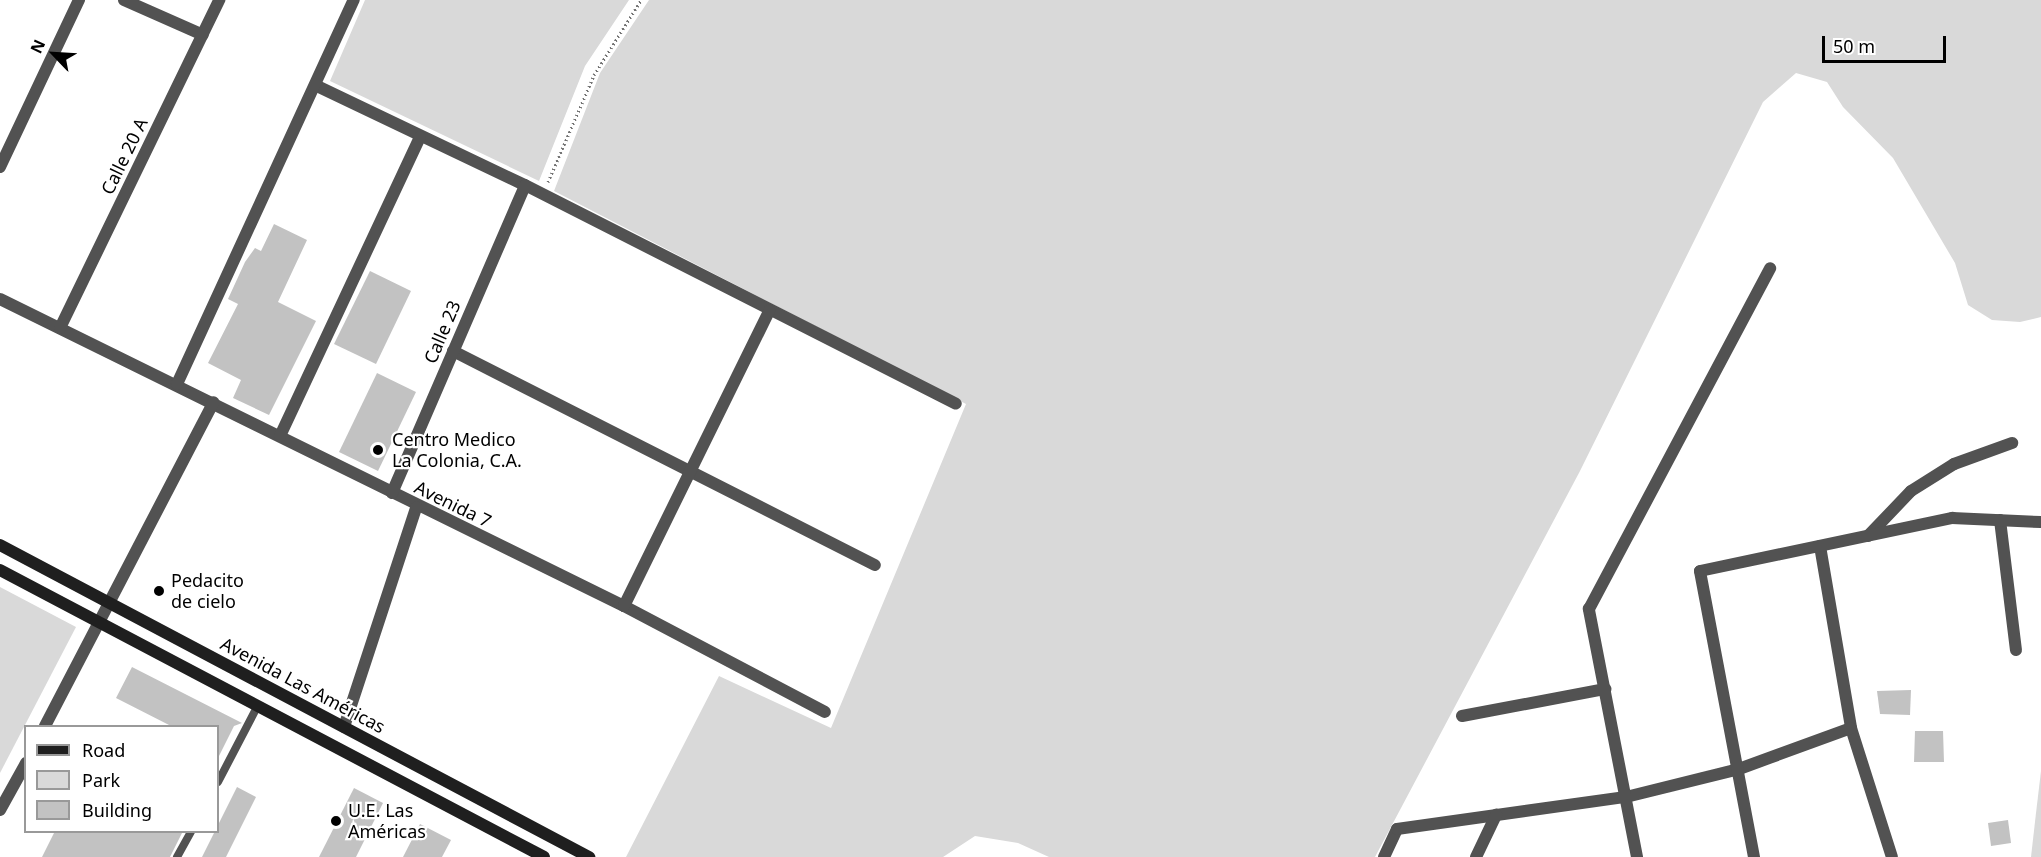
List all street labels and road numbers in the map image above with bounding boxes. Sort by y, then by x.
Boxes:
street label: Calle 20 A [96,114,152,198]
street label: Calle 23 [419,297,465,367]
street label: Avenida 7 [411,476,495,532]
street label: Avenida Las Américas [217,632,389,738]

